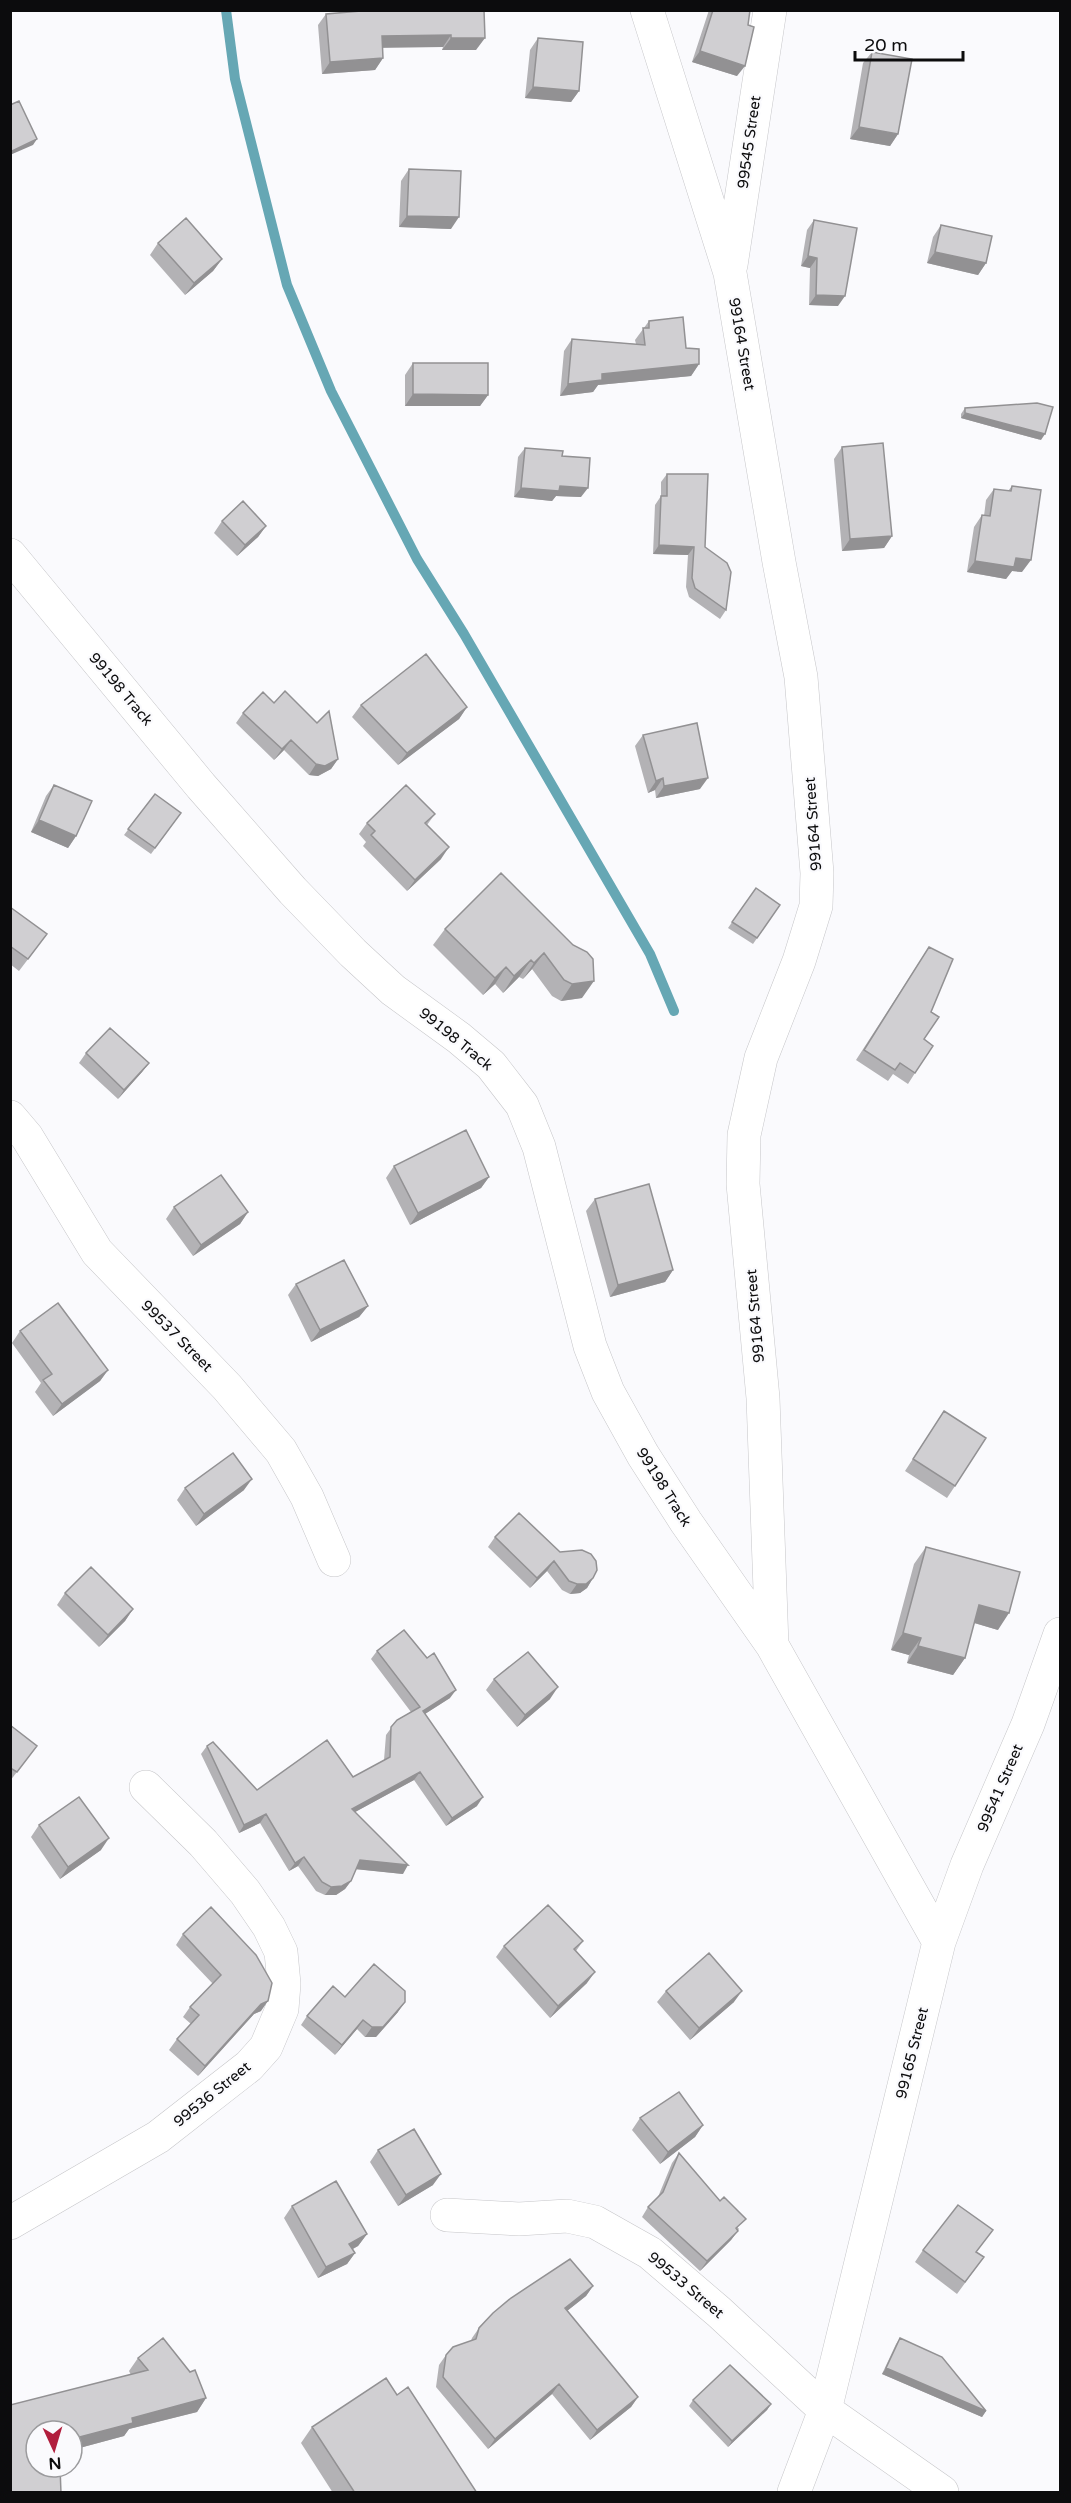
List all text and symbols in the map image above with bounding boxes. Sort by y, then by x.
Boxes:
scale bar [855,24,963,62]
text: 20 m [864,34,908,56]
street label: 99545 Street [734,94,764,190]
street label: 99164 Street [725,296,759,392]
street label: 99198 Track [85,649,157,729]
street label: 99164 Street [801,776,825,871]
street label: 99198 Track [416,1004,496,1074]
street label: 99164 Street [742,1268,768,1364]
street label: 99537 Street [137,1296,217,1376]
street label: 99198 Track [633,1444,695,1530]
street label: 99541 Street [973,1741,1027,1835]
street label: 99165 Street [892,2005,932,2101]
street label: 99536 Street [170,2057,254,2131]
street label: 99533 Street [644,2248,728,2322]
north arrow [24,2419,84,2479]
text: N [48,2453,62,2473]

